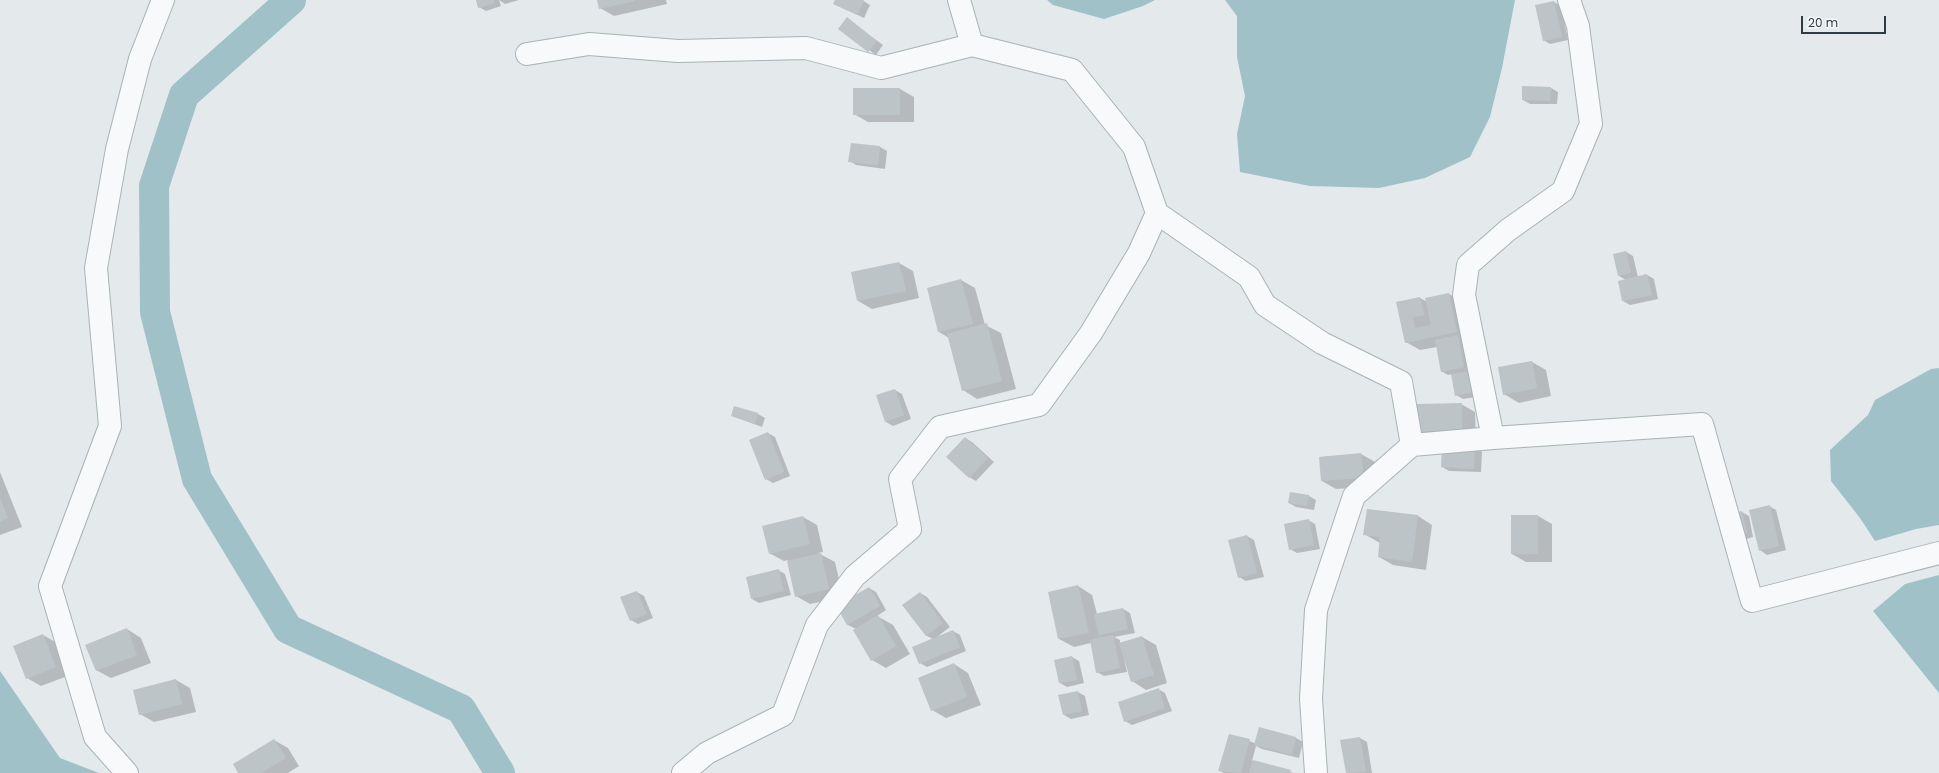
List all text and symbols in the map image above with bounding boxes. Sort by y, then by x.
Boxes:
scale bar [1803,8,1888,34]
text: 20 m [1808,14,1838,31]

